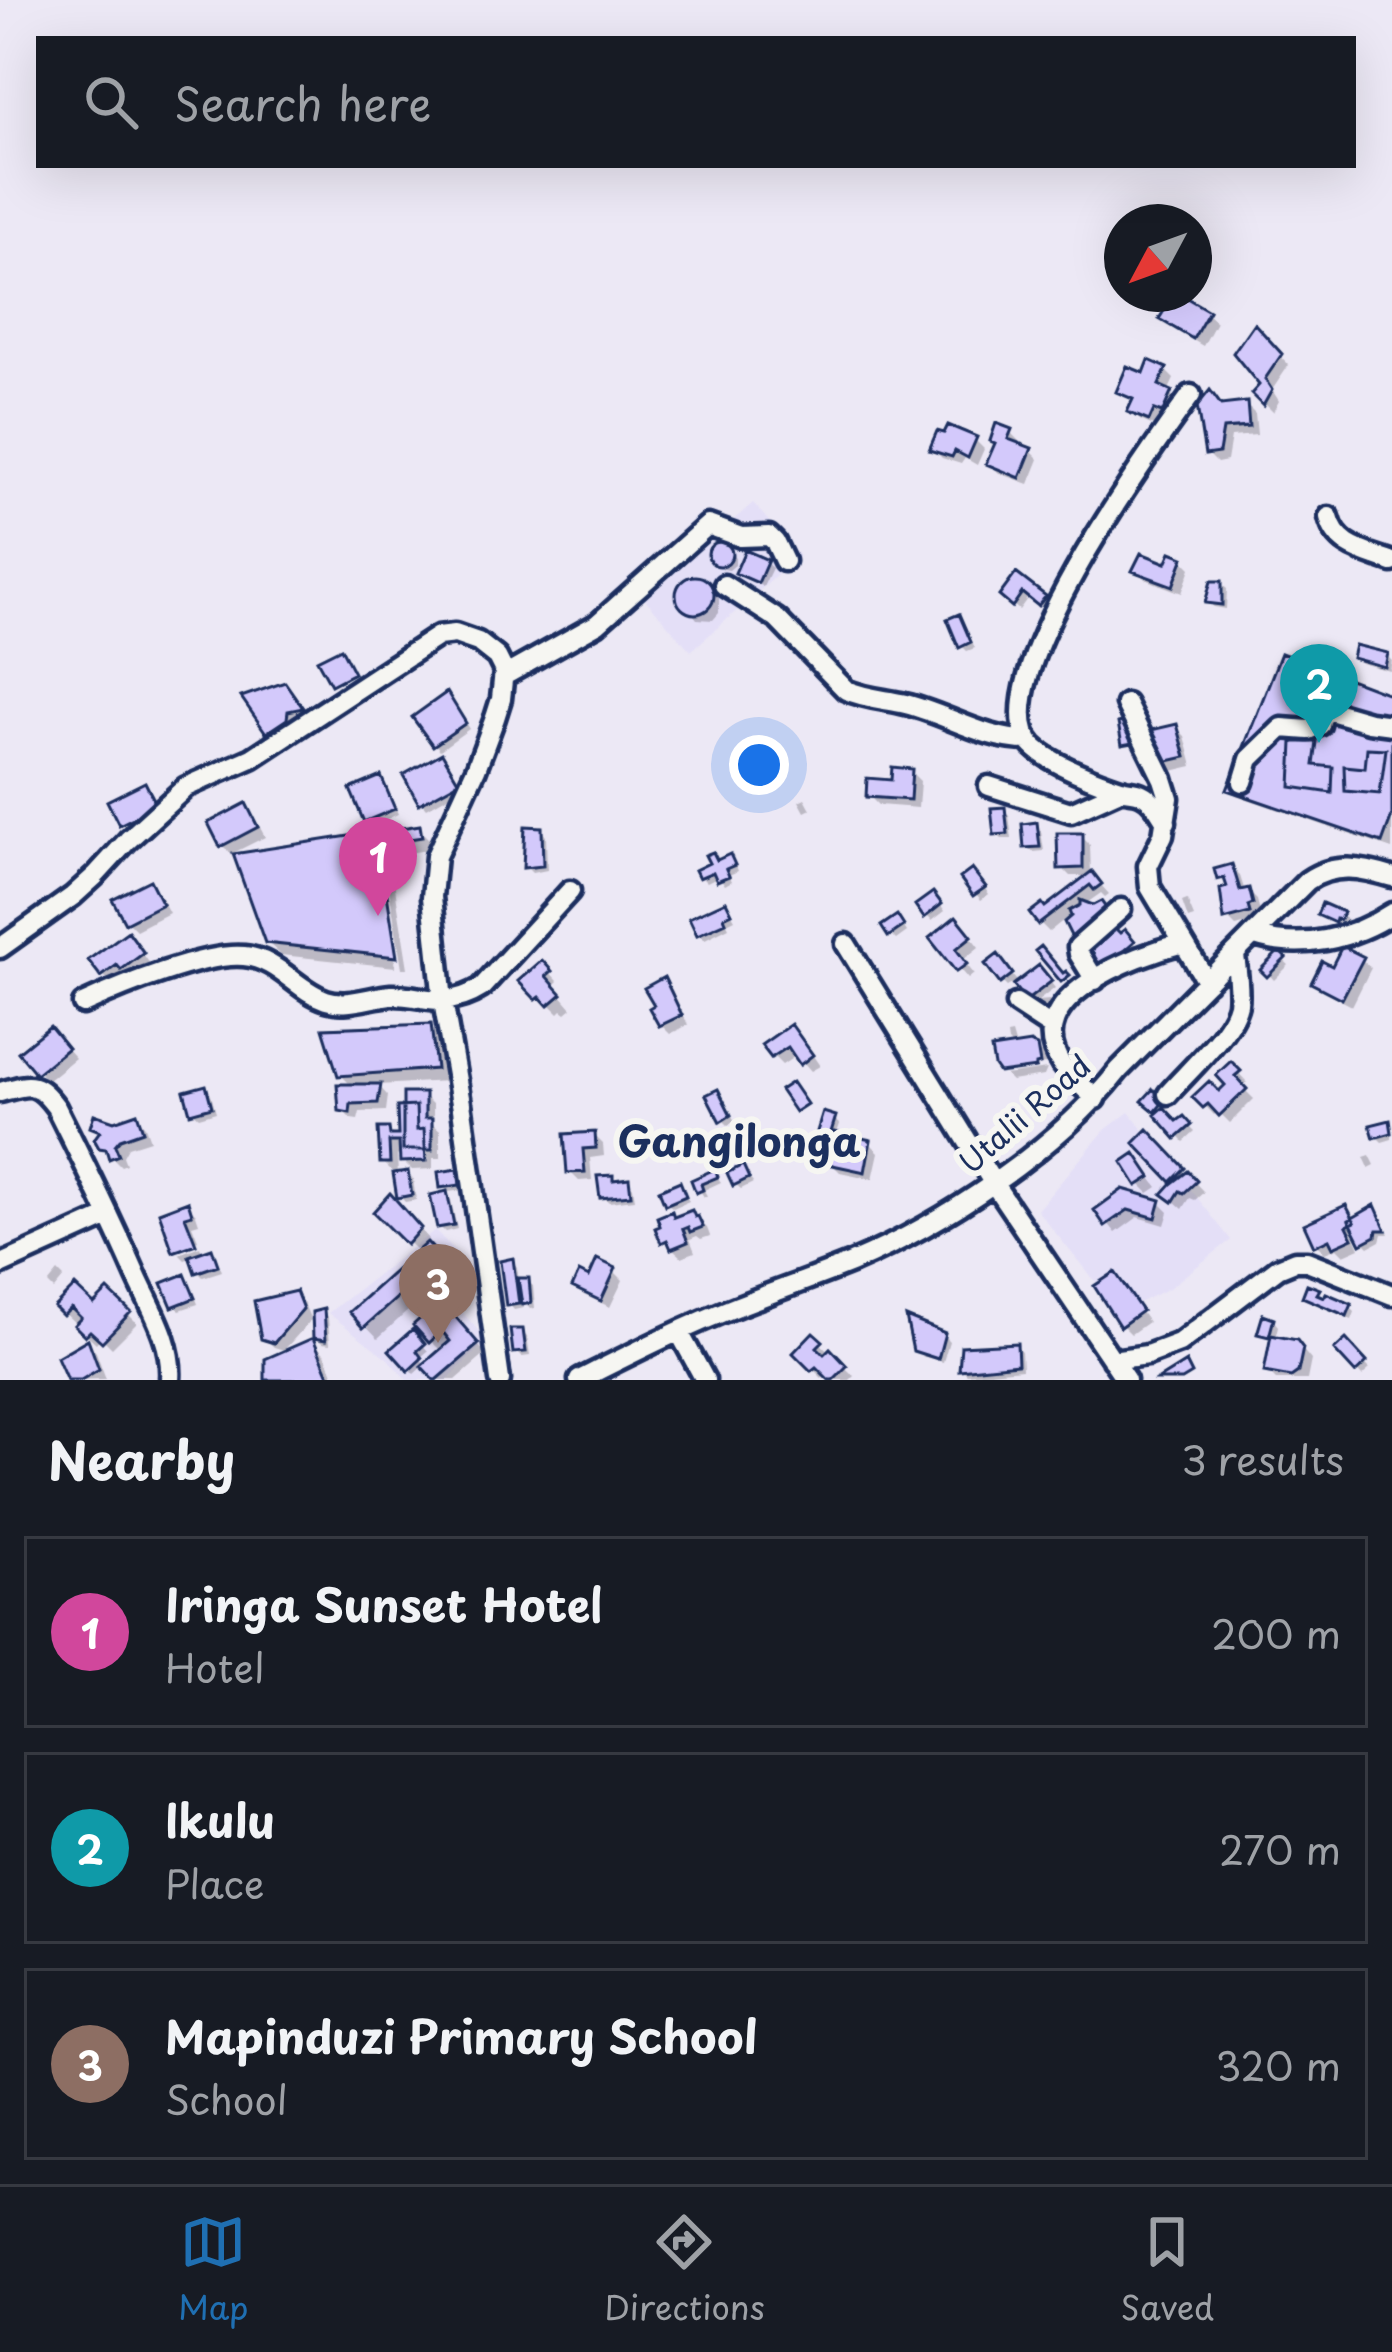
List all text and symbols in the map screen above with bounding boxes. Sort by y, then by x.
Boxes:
search box [36,36,1356,168]
text: Search here [174,68,431,136]
icon: search [78,69,144,135]
north arrow [1104,204,1212,312]
pin: 2 [1280,644,1358,743]
your location [729,735,789,795]
pin: 1 [339,817,417,916]
street label: Utalii Road [948,1043,1100,1183]
district label: Gangilonga [617,1108,861,1171]
pin: 3 [399,1244,477,1343]
text: Nearby [48,1420,235,1497]
text: 3 results [1181,1429,1344,1488]
text: Iringa Sunset Hotel [165,1569,603,1637]
text: 1 [81,1603,99,1662]
text: 200 m [1211,1603,1341,1662]
text: Hotel [165,1637,264,1696]
text: Ikulu [165,1785,275,1853]
text: 2 [76,1819,104,1878]
text: 270 m [1219,1819,1341,1878]
text: Place [165,1853,265,1912]
text: Mapinduzi Primary School [165,2001,757,2069]
text: 3 [77,2035,103,2094]
text: 320 m [1216,2035,1341,2094]
text: School [165,2069,288,2128]
tab: Map [178,2209,248,2331]
tab: Directions [604,2209,765,2331]
tab: Saved [1120,2209,1214,2331]

